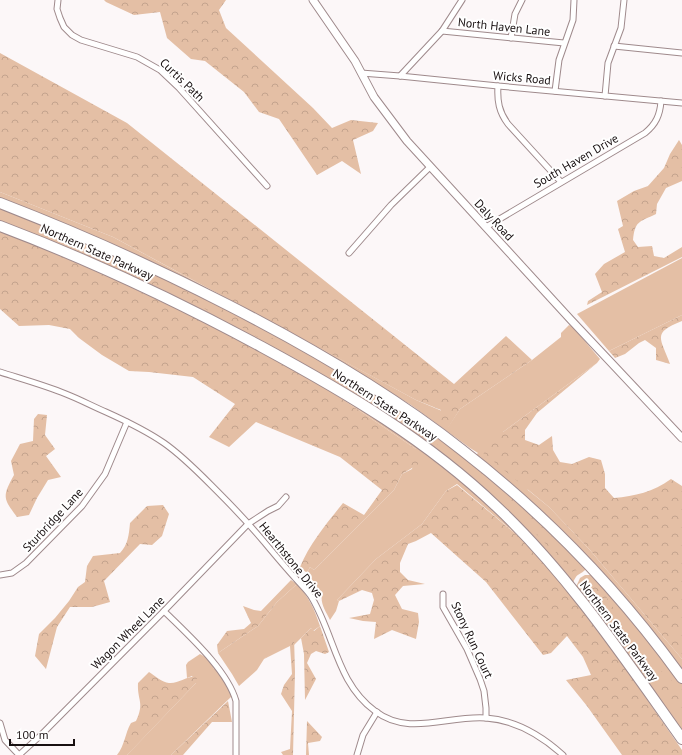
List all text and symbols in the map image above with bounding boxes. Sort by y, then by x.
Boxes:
street label: North Haven Lane [457,14,551,39]
street label: Curtis Path [157,55,208,104]
street label: Wicks Road [493,68,552,88]
street label: South Haven Drive [531,130,621,191]
street label: Daly Road [471,196,517,243]
street label: Northern State Parkway [39,220,156,283]
street label: Northern State Parkway [330,365,441,444]
street label: Sturbridge Lane [19,485,86,555]
street label: Hearthstone Drive [256,519,327,601]
street label: Northern State Parkway [577,578,662,684]
street label: Wagon Wheel Lane [88,593,167,672]
street label: Stony Run Court [448,599,497,680]
scale bar [10,721,74,747]
text: 100 m [16,727,49,742]

